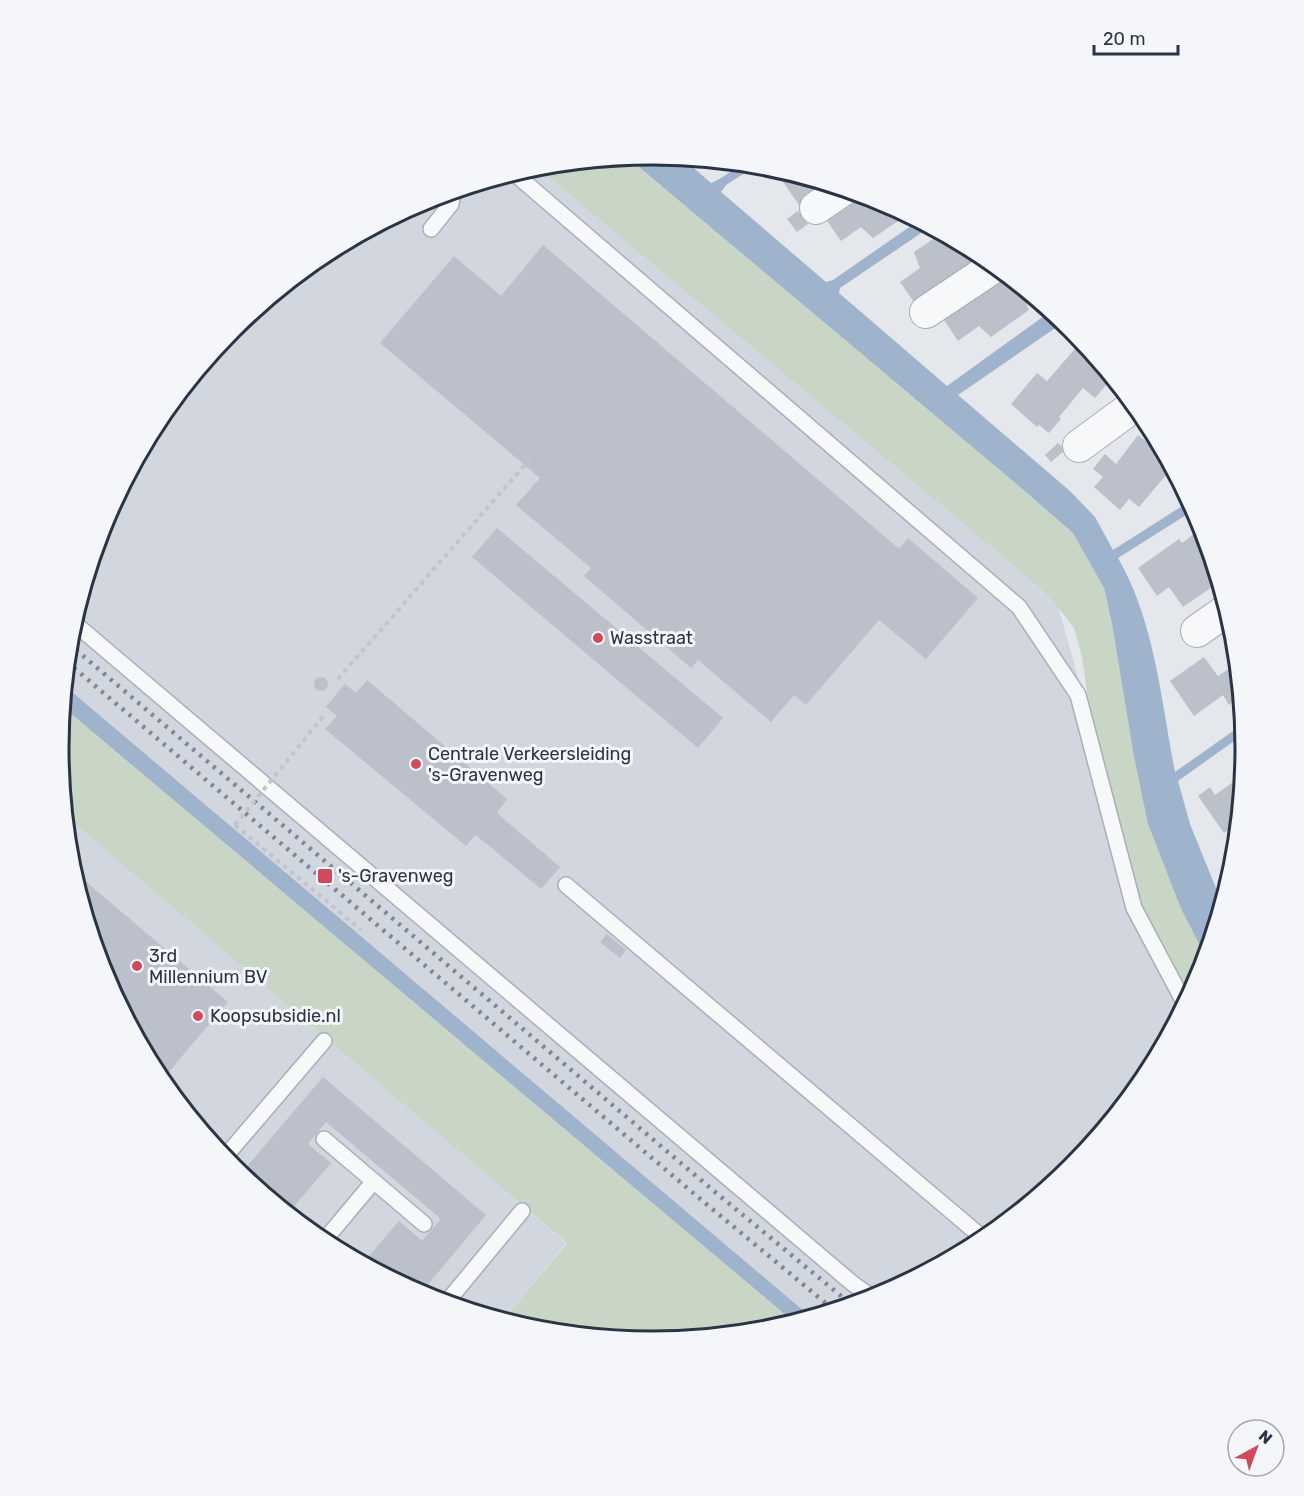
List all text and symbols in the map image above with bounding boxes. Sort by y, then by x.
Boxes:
scale bar [1094,18,1178,56]
text: 20 m [1103,28,1145,50]
place label: Wasstraat [610,627,693,649]
marker: Wasstraat [591,631,605,645]
place label: Centrale Verkeersleiding 's-Gravenweg [428,743,631,786]
marker: Centrale Verkeersleiding 's-Gravenweg [409,757,423,771]
place label: 's-Gravenweg [338,865,453,887]
marker: 's-Gravenweg [316,867,334,885]
place label: 3rd Millennium BV [149,945,268,988]
marker: 3rd Millennium BV [130,959,144,973]
place label: Koopsubsidie.nl [210,1005,341,1027]
marker: Koopsubsidie.nl [191,1009,205,1023]
north arrow [1226,1418,1286,1478]
text: N [1255,1426,1276,1448]

